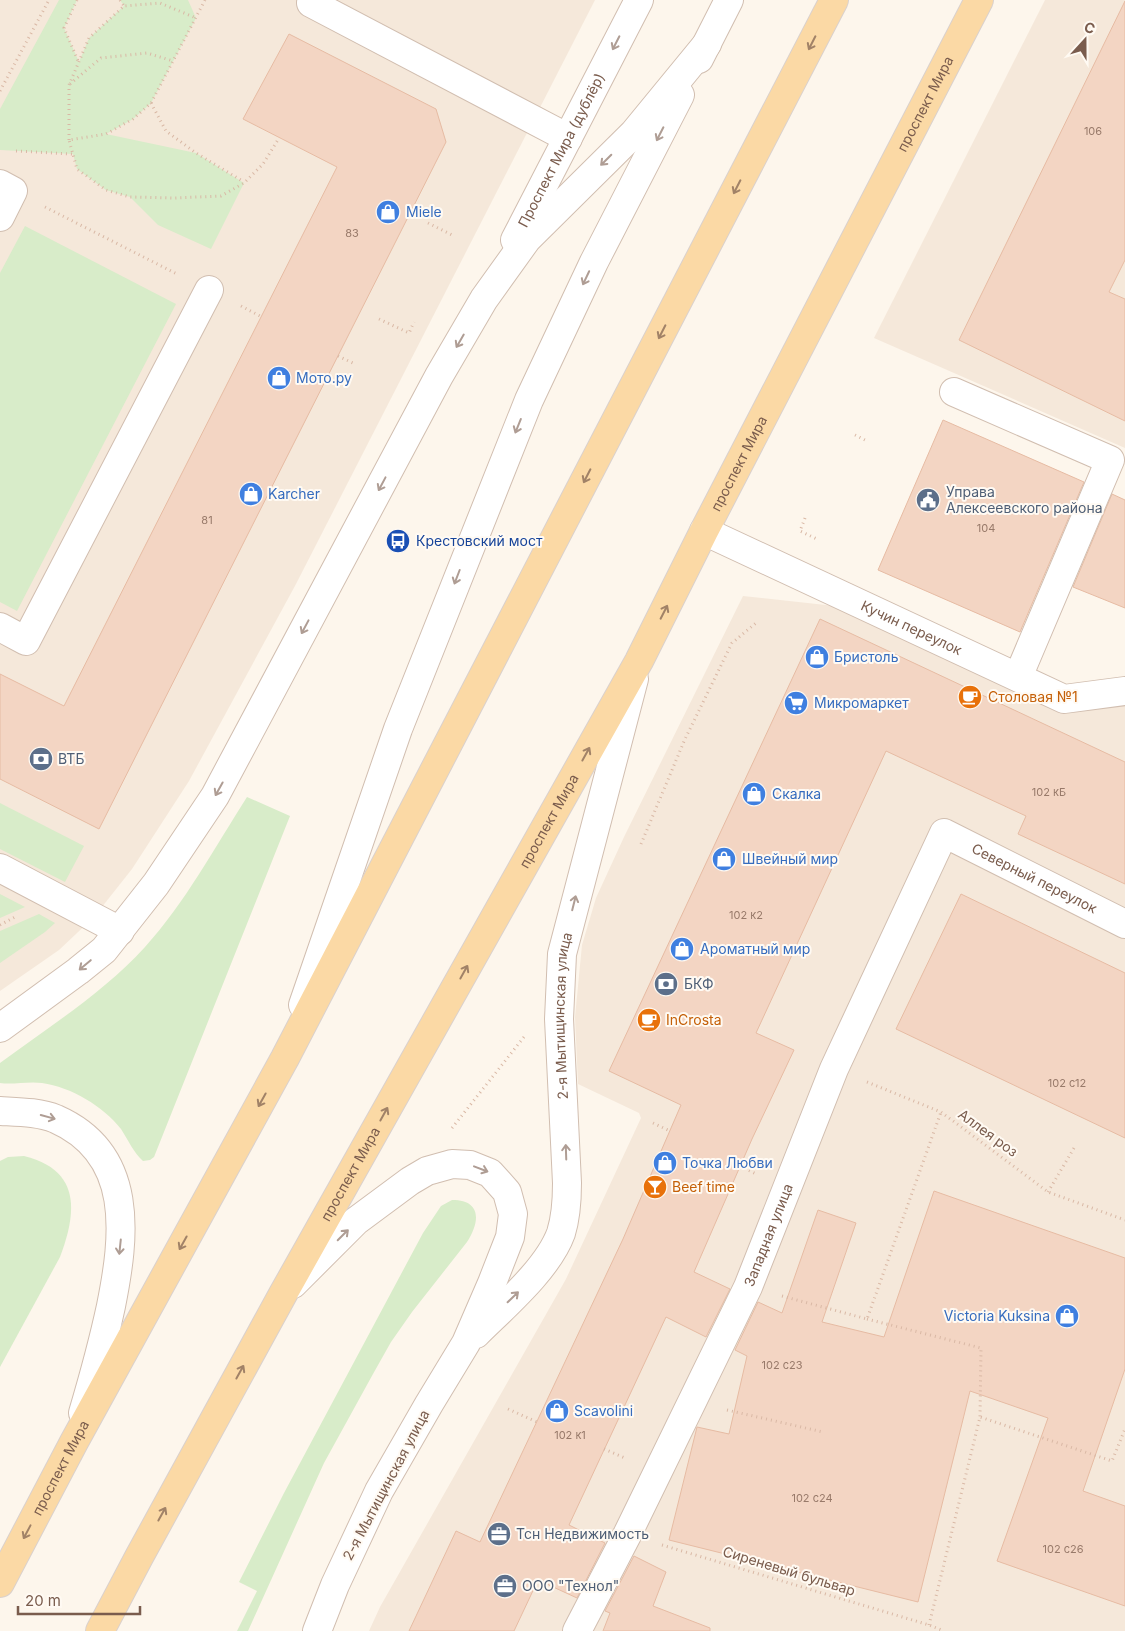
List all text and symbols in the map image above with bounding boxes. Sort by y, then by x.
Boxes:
north arrow [1060,15,1110,65]
text: С [1082,18,1098,37]
one-way arrow [611,36,621,51]
one-way arrow [807,36,817,51]
street label: проспект Мира [893,53,956,154]
street label: Проспект Мира (дублёр) [514,70,608,230]
house number: 106 [1084,124,1102,138]
one-way arrow [655,126,664,141]
one-way arrow [600,154,613,166]
one-way arrow [732,180,742,195]
shop icon: Miele [375,199,401,225]
place label: Miele [406,203,442,220]
house number: 83 [345,226,359,240]
one-way arrow [581,270,590,285]
one-way arrow [657,324,667,339]
one-way arrow [454,333,464,348]
shop icon: Мото.ру [266,365,292,391]
place label: Мото.ру [296,369,352,386]
street label: проспект Мира [707,413,770,514]
one-way arrow [513,418,523,433]
one-way arrow [582,468,591,483]
one-way arrow [377,476,387,491]
shop icon: Karcher [238,481,264,507]
place label: Управа Алексеевского района [946,483,1103,516]
place label: Karcher [268,485,320,502]
public building icon: Управа Алексеевского района [915,487,941,513]
house number: 81 [201,513,213,527]
house number: 104 [977,521,995,535]
bus stop icon: Крестовский мост [385,528,411,554]
place label: Крестовский мост [416,532,543,549]
one-way arrow [452,568,461,584]
street label: Кучин переулок [859,597,965,658]
one-way arrow [659,604,669,619]
one-way arrow [300,619,309,634]
shop icon: Бристоль [804,644,830,670]
place label: Бристоль [834,648,899,665]
cafe icon: Столовая №1 [957,684,983,710]
place label: Столовая №1 [988,688,1078,705]
supermarket icon: Микромаркет [783,690,809,716]
place label: Микромаркет [814,694,909,711]
bank icon: ВТБ [28,746,54,772]
one-way arrow [582,748,592,762]
place label: ВТБ [58,750,84,767]
street label: проспект Мира [515,771,582,871]
one-way arrow [213,781,223,795]
shop icon: Скалка [741,781,767,807]
place label: Скалка [772,785,821,802]
house number: 102 кБ [1032,785,1066,799]
street label: Северный переулок [969,839,1100,917]
shop icon: Швейный мир [711,846,737,872]
place label: Швейный мир [742,850,838,867]
one-way arrow [570,896,579,912]
house number: 102 к2 [729,908,763,922]
street label: 2-я Мытищинская улица [550,930,575,1100]
shop icon: Ароматный мир [669,936,695,962]
place label: Ароматный мир [700,940,810,957]
one-way arrow [79,959,92,970]
one-way arrow [459,966,469,980]
bank icon: БКФ [653,971,679,997]
place label: БКФ [684,975,714,992]
cafe icon: InCrosta [636,1007,662,1033]
place label: InCrosta [666,1011,722,1028]
house number: 102 с12 [1048,1076,1086,1090]
one-way arrow [256,1093,266,1107]
street label: Аллея роз [955,1105,1021,1160]
one-way arrow [380,1107,389,1122]
one-way arrow [40,1113,56,1123]
street label: проспект Мира [317,1124,383,1224]
one-way arrow [562,1144,571,1160]
shop icon: Точка Любви [652,1150,678,1176]
place label: Точка Любви [682,1154,773,1171]
one-way arrow [474,1166,489,1175]
bar icon: Beef time [642,1174,668,1200]
place label: Beef time [672,1178,735,1195]
street label: Западная улица [740,1181,796,1289]
one-way arrow [336,1229,349,1241]
one-way arrow [178,1235,188,1250]
one-way arrow [115,1239,125,1255]
one-way arrow [506,1291,519,1303]
shop icon: Victoria Kuksina [1054,1303,1080,1329]
place label: Victoria Kuksina [944,1307,1050,1324]
house number: 102 с23 [761,1358,803,1372]
one-way arrow [235,1364,245,1379]
shop icon: Scavolini [544,1398,570,1424]
place label: Scavolini [574,1402,633,1419]
street label: 2-я Мытищинская улица [339,1407,432,1563]
street label: проспект Мира [28,1417,92,1518]
house number: 102 к1 [554,1428,586,1442]
house number: 102 с24 [791,1491,833,1505]
one-way arrow [158,1507,167,1522]
office icon: Тсн Недвижимость [486,1521,512,1547]
one-way arrow [22,1524,31,1539]
place label: Тсн Недвижимость [516,1525,649,1542]
street label: Сиреневый бульвар [721,1542,858,1599]
house number: 102 с26 [1042,1542,1084,1556]
office icon: ООО "Технол" [492,1573,518,1599]
place label: ООО "Технол" [522,1577,619,1594]
scale bar [18,1584,140,1616]
text: 20 m [25,1591,61,1610]

